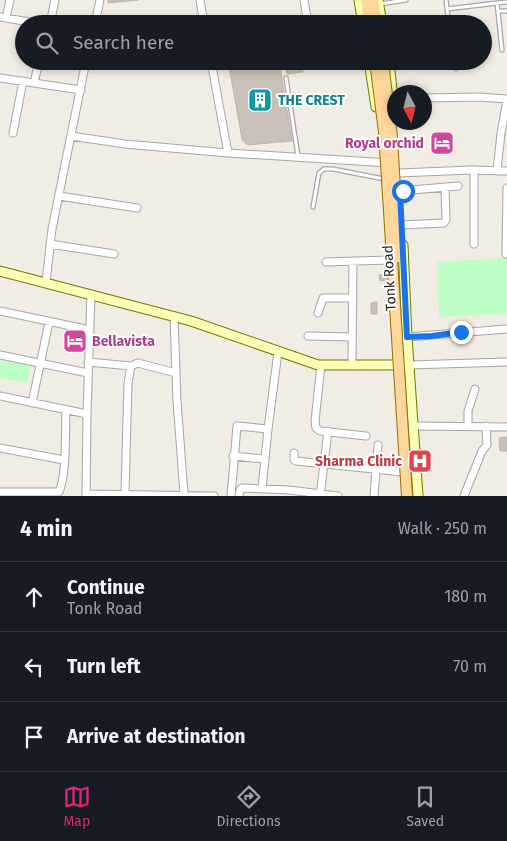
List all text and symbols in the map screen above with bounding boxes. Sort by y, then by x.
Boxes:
search box [15,15,492,70]
icon: search [33,29,61,57]
text: Search here [73,31,174,54]
north arrow [387,85,432,130]
building icon: THE CREST [247,87,273,113]
place label: THE CREST [278,92,345,109]
hotel icon: Royal orchid [429,130,455,156]
place label: Royal orchid [345,135,424,152]
route start [392,180,415,203]
street label: Tonk Road [379,245,400,311]
route end [450,321,473,344]
hotel icon: Bellavista [62,328,88,354]
place label: Bellavista [92,333,155,350]
hospital icon: Sharma Clinic [407,448,433,474]
place label: Sharma Clinic [315,453,402,470]
text: 4 min [20,516,73,542]
text: Walk · 250 m [398,519,487,538]
text: Continue [67,576,145,599]
icon: ahead [20,583,48,611]
text: 180 m [444,587,487,606]
text: Tonk Road [67,599,142,618]
icon: left [20,653,48,681]
text: Turn left [67,655,141,678]
text: 70 m [453,657,487,676]
icon: arrive [20,723,48,751]
text: Arrive at destination [67,725,246,748]
tab: Map [63,783,91,830]
tab: Directions [216,783,281,830]
tab: Saved [406,783,444,830]

